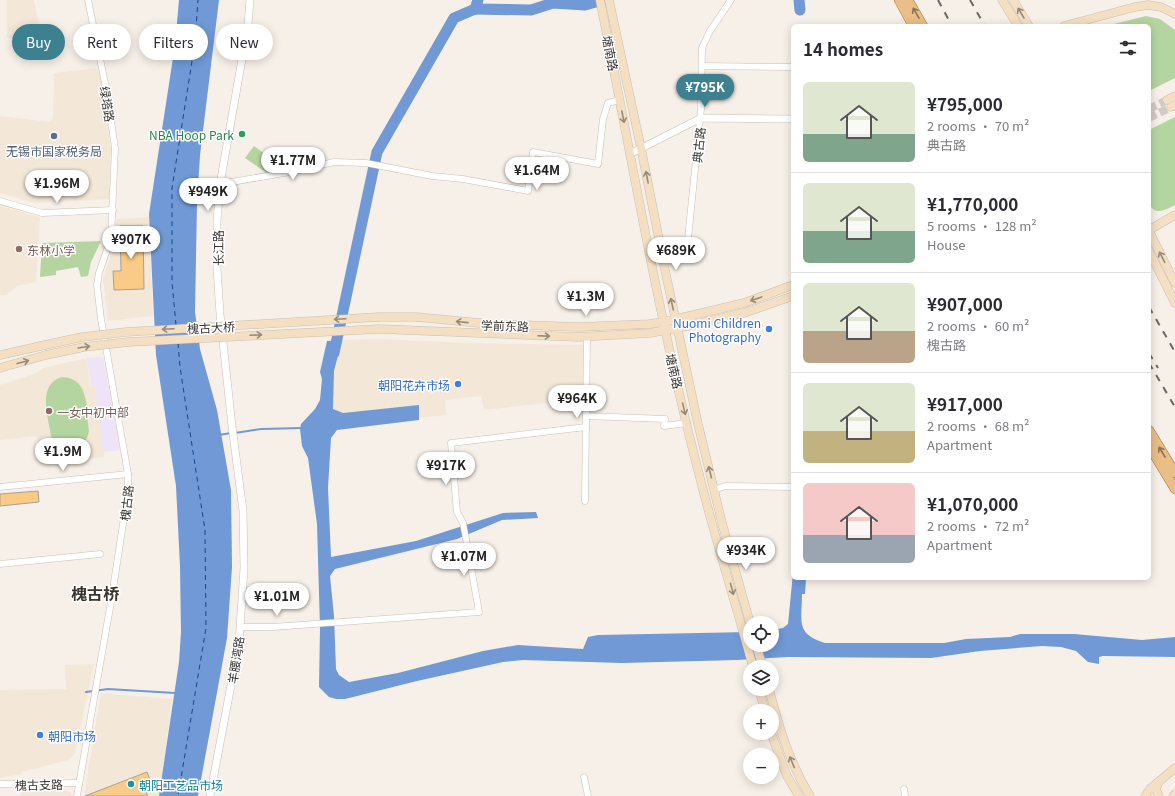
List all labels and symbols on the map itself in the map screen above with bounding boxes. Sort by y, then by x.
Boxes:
one-way arrow [911,7,919,19]
one-way arrow [1017,7,1025,19]
street label: 塘南路 [599,34,623,72]
pin: ¥795K [677,74,733,108]
street label: 绿塔路 [97,85,119,123]
one-way arrow [619,111,627,124]
place label: NBA Hoop Park [149,126,234,143]
street label: 典古路 [688,126,708,164]
marker: NBA Hoop Park [237,129,247,139]
marker: 无锡市国家税务局 [49,131,59,141]
place label: 无锡市国家税务局 [6,142,102,159]
pin: ¥1.77M [260,147,326,181]
pin: ¥1.64M [504,157,570,191]
pin: ¥1.96M [24,170,90,204]
one-way arrow [643,170,651,183]
pin: ¥949K [180,178,236,212]
pin: ¥907K [103,226,159,260]
street label: 长江路 [209,230,226,266]
pin: ¥689K [648,237,704,271]
place label: 东林小学 [27,241,75,258]
marker: 东林小学 [14,244,24,254]
one-way arrow [1158,251,1165,263]
pin: ¥1.3M [558,283,614,317]
one-way arrow [751,295,763,303]
one-way arrow [668,298,676,311]
place label: Nuomi Children Photography [673,314,762,345]
one-way arrow [334,315,347,323]
street label: 学前东路 [481,316,529,334]
street label: 槐古大桥 [187,317,235,337]
one-way arrow [456,318,469,326]
marker: Nuomi Children Photography [764,324,774,334]
one-way arrow [162,326,175,333]
one-way arrow [249,332,262,339]
one-way arrow [537,332,550,340]
one-way arrow [78,343,91,351]
street label: 塘南路 [663,352,687,390]
one-way arrow [16,358,29,365]
place label: 朝阳花卉市场 [378,376,450,393]
marker: 朝阳花卉市场 [453,379,463,389]
pin: ¥964K [549,385,605,419]
one-way arrow [680,402,688,415]
place label: 一女中初中部 [57,403,129,420]
marker: 一女中初中部 [44,406,54,416]
pin: ¥1.9M [35,438,91,472]
one-way arrow [1158,447,1166,458]
pin: ¥917K [418,452,474,486]
one-way arrow [706,466,713,479]
street label: 槐古路 [116,484,136,522]
pin: ¥934K [718,537,774,571]
pin: ¥1.07M [431,543,497,577]
district label: 槐古桥 [71,581,120,605]
one-way arrow [729,582,736,595]
pin: ¥1.01M [244,583,310,617]
street label: 羊腰湾路 [223,635,247,685]
place label: 朝阳市场 [48,727,96,744]
marker: 朝阳市场 [35,730,45,740]
one-way arrow [787,756,795,768]
street label: 槐古支路 [15,775,63,793]
place label: 朝阳工艺品市场 [139,776,223,793]
marker: 朝阳工艺品市场 [126,779,136,789]

